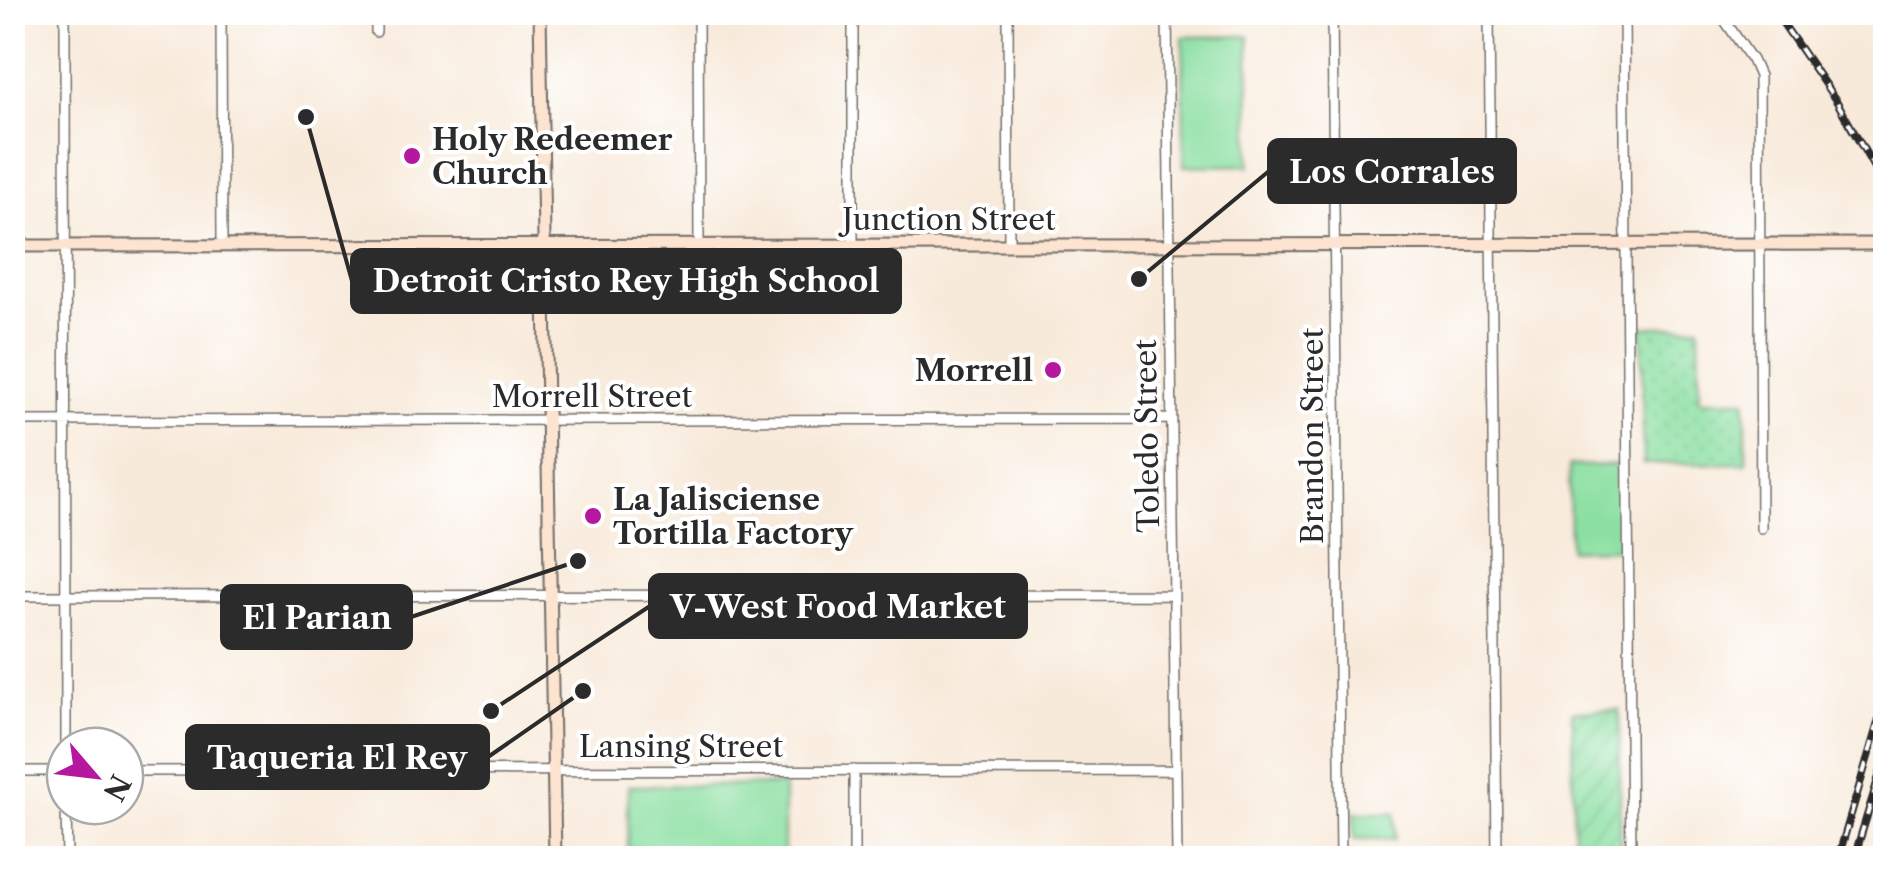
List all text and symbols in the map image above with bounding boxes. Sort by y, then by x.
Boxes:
place label: Holy Redeemer Church [432,121,673,192]
callout: Los Corrales [1269,140,1515,202]
marker: Holy Redeemer Church [401,145,423,167]
text: Los Corrales [1289,152,1495,191]
street label: Junction Street [838,201,1056,238]
callout: Detroit Cristo Rey High School [352,250,900,312]
text: Detroit Cristo Rey High School [372,261,880,300]
street label: Brandon Street [1294,327,1331,544]
street label: Toledo Street [1127,339,1167,533]
place label: Morrell [915,352,1033,389]
marker: Morrell [1042,359,1064,381]
street label: Morrell Street [492,378,693,415]
place label: La Jalisciense Tortilla Factory [613,481,854,552]
marker: La Jalisciense Tortilla Factory [582,505,604,527]
callout: V-West Food Market [650,575,1026,637]
callout: El Parian [222,586,411,648]
text: V-West Food Market [669,587,1006,626]
text: El Parian [242,598,392,637]
north arrow [45,726,145,826]
callout: Taqueria El Rey [187,726,488,788]
street label: Lansing Street [579,728,783,765]
text: Taqueria El Rey [207,738,468,777]
text: N [96,769,138,806]

